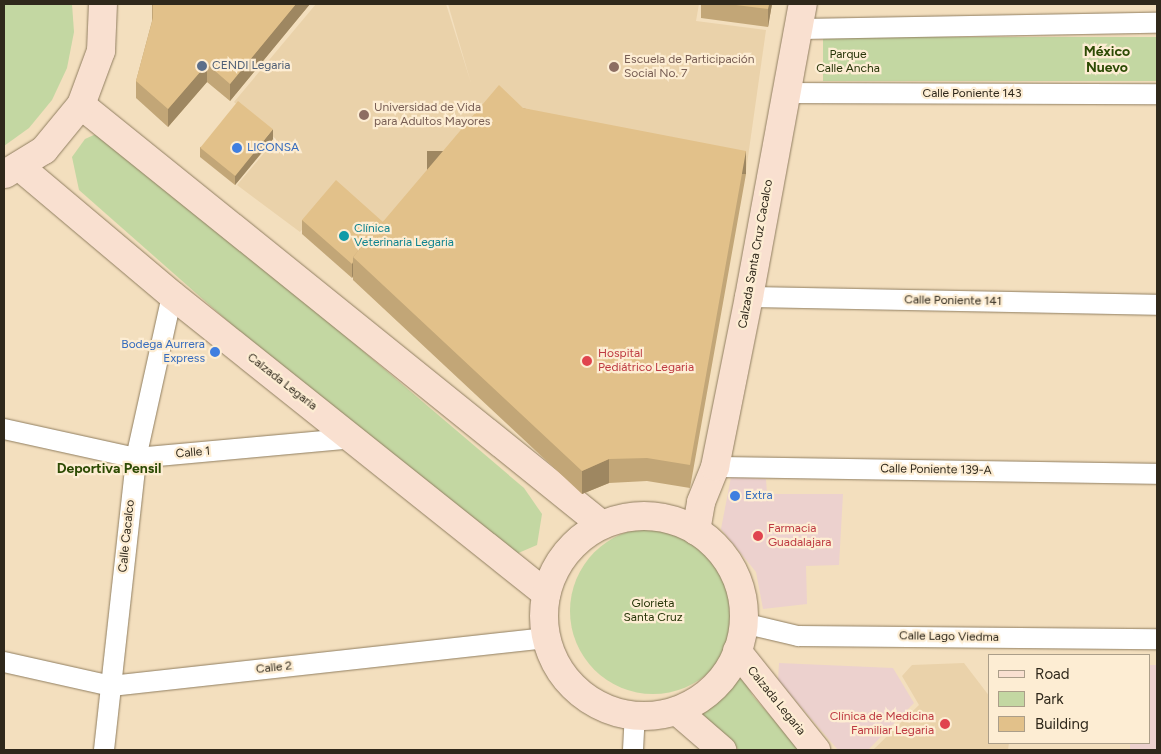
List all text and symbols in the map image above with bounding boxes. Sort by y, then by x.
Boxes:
district label: México Nuevo [1084,44,1130,76]
park label: Parque Calle Ancha [816,48,880,76]
place label: Escuela de Participación Social No. 7 [624,53,754,81]
place label: CENDI Legaria [212,59,290,73]
marker: CENDI Legaria [196,60,208,72]
marker: Escuela de Participación Social No. 7 [608,61,620,73]
street label: Calle Poniente 143 [922,87,1022,101]
place label: Universidad de Vida para Adultos Mayores [374,101,490,129]
marker: Universidad de Vida para Adultos Mayores [358,109,370,121]
place label: LICONSA [247,141,299,155]
marker: LICONSA [231,142,243,154]
street label: Calzada Santa Cruz Cacalco [736,178,776,330]
place label: Clínica Veterinaria Legaria [354,222,454,250]
marker: Clínica Veterinaria Legaria [338,230,350,242]
street label: Calle Poniente 141 [904,293,1002,309]
place label: Bodega Aurrera Express [121,338,205,366]
marker: Bodega Aurrera Express [209,346,221,358]
place label: Hospital Pediátrico Legaria [598,347,694,375]
street label: Calzada Legaria [244,350,320,414]
marker: Hospital Pediátrico Legaria [580,354,594,368]
street label: Calle 1 [175,444,211,462]
district label: Deportiva Pensil [57,461,161,477]
street label: Calle Poniente 139-A [880,462,992,478]
place label: Extra [745,489,773,503]
marker: Extra [729,490,741,502]
street label: Calle Cacalco [116,499,138,573]
place label: Farmacia Guadalajara [768,522,831,550]
marker: Farmacia Guadalajara [752,530,764,542]
park label: Glorieta Santa Cruz [623,597,683,625]
street label: Calle Lago Viedma [899,629,999,645]
legend [988,654,1151,744]
street label: Calle 2 [255,659,293,677]
street label: Calzada Legaria [744,664,808,738]
text: Road [1035,665,1070,683]
text: Park [1035,690,1064,708]
place label: Clínica de Medicina Familiar Legaria [830,710,934,738]
text: Building [1035,715,1089,733]
marker: Clínica de Medicina Familiar Legaria [938,717,952,731]

